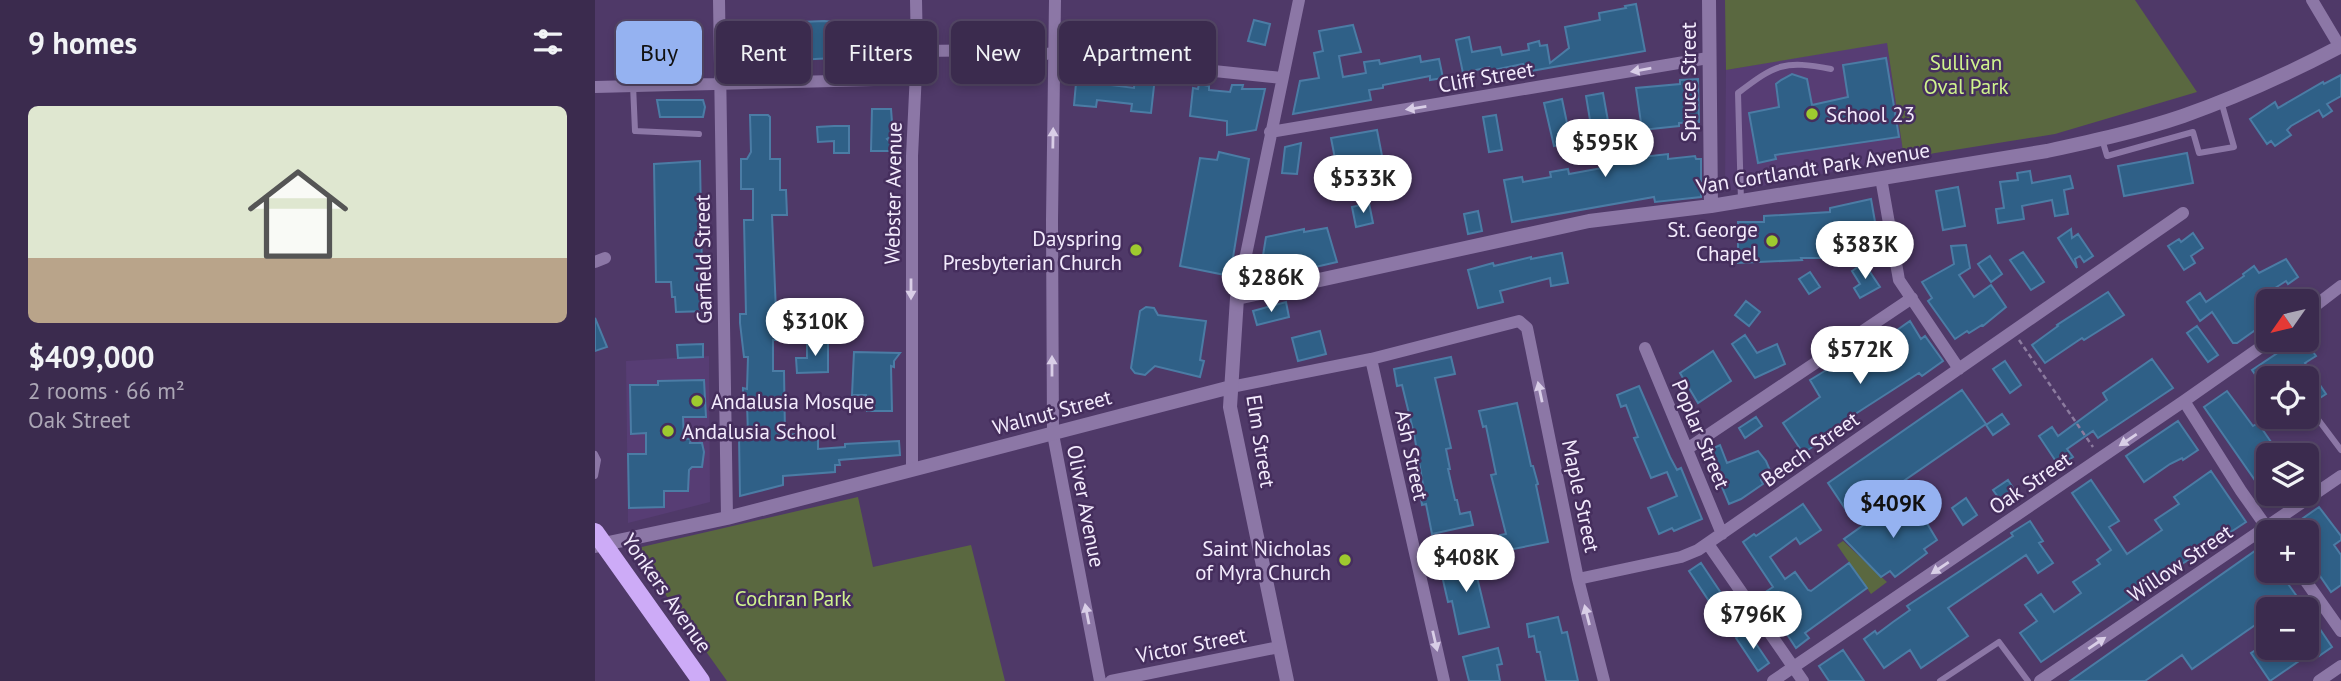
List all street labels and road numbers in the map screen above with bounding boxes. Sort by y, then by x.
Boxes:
street label: Spruce Street [1675,22,1702,142]
street label: Cliff Street [1436,55,1536,99]
street label: Webster Avenue [878,121,908,265]
street label: Van Cortlandt Park Avenue [1693,136,1932,200]
street label: Garfield Street [688,194,718,324]
street label: Poplar Street [1666,375,1736,493]
street label: Walnut Street [989,383,1115,441]
street label: Elm Street [1240,393,1282,489]
street label: Beech Street [1756,405,1864,493]
street label: Ash Street [1389,407,1435,503]
street label: Maple Street [1556,437,1606,555]
street label: Oliver Avenue [1061,442,1111,570]
street label: Oak Street [1984,446,2076,520]
street label: Willow Street [2123,518,2237,608]
street label: Yonkers Avenue [616,528,718,658]
street label: Victor Street [1133,621,1248,669]

